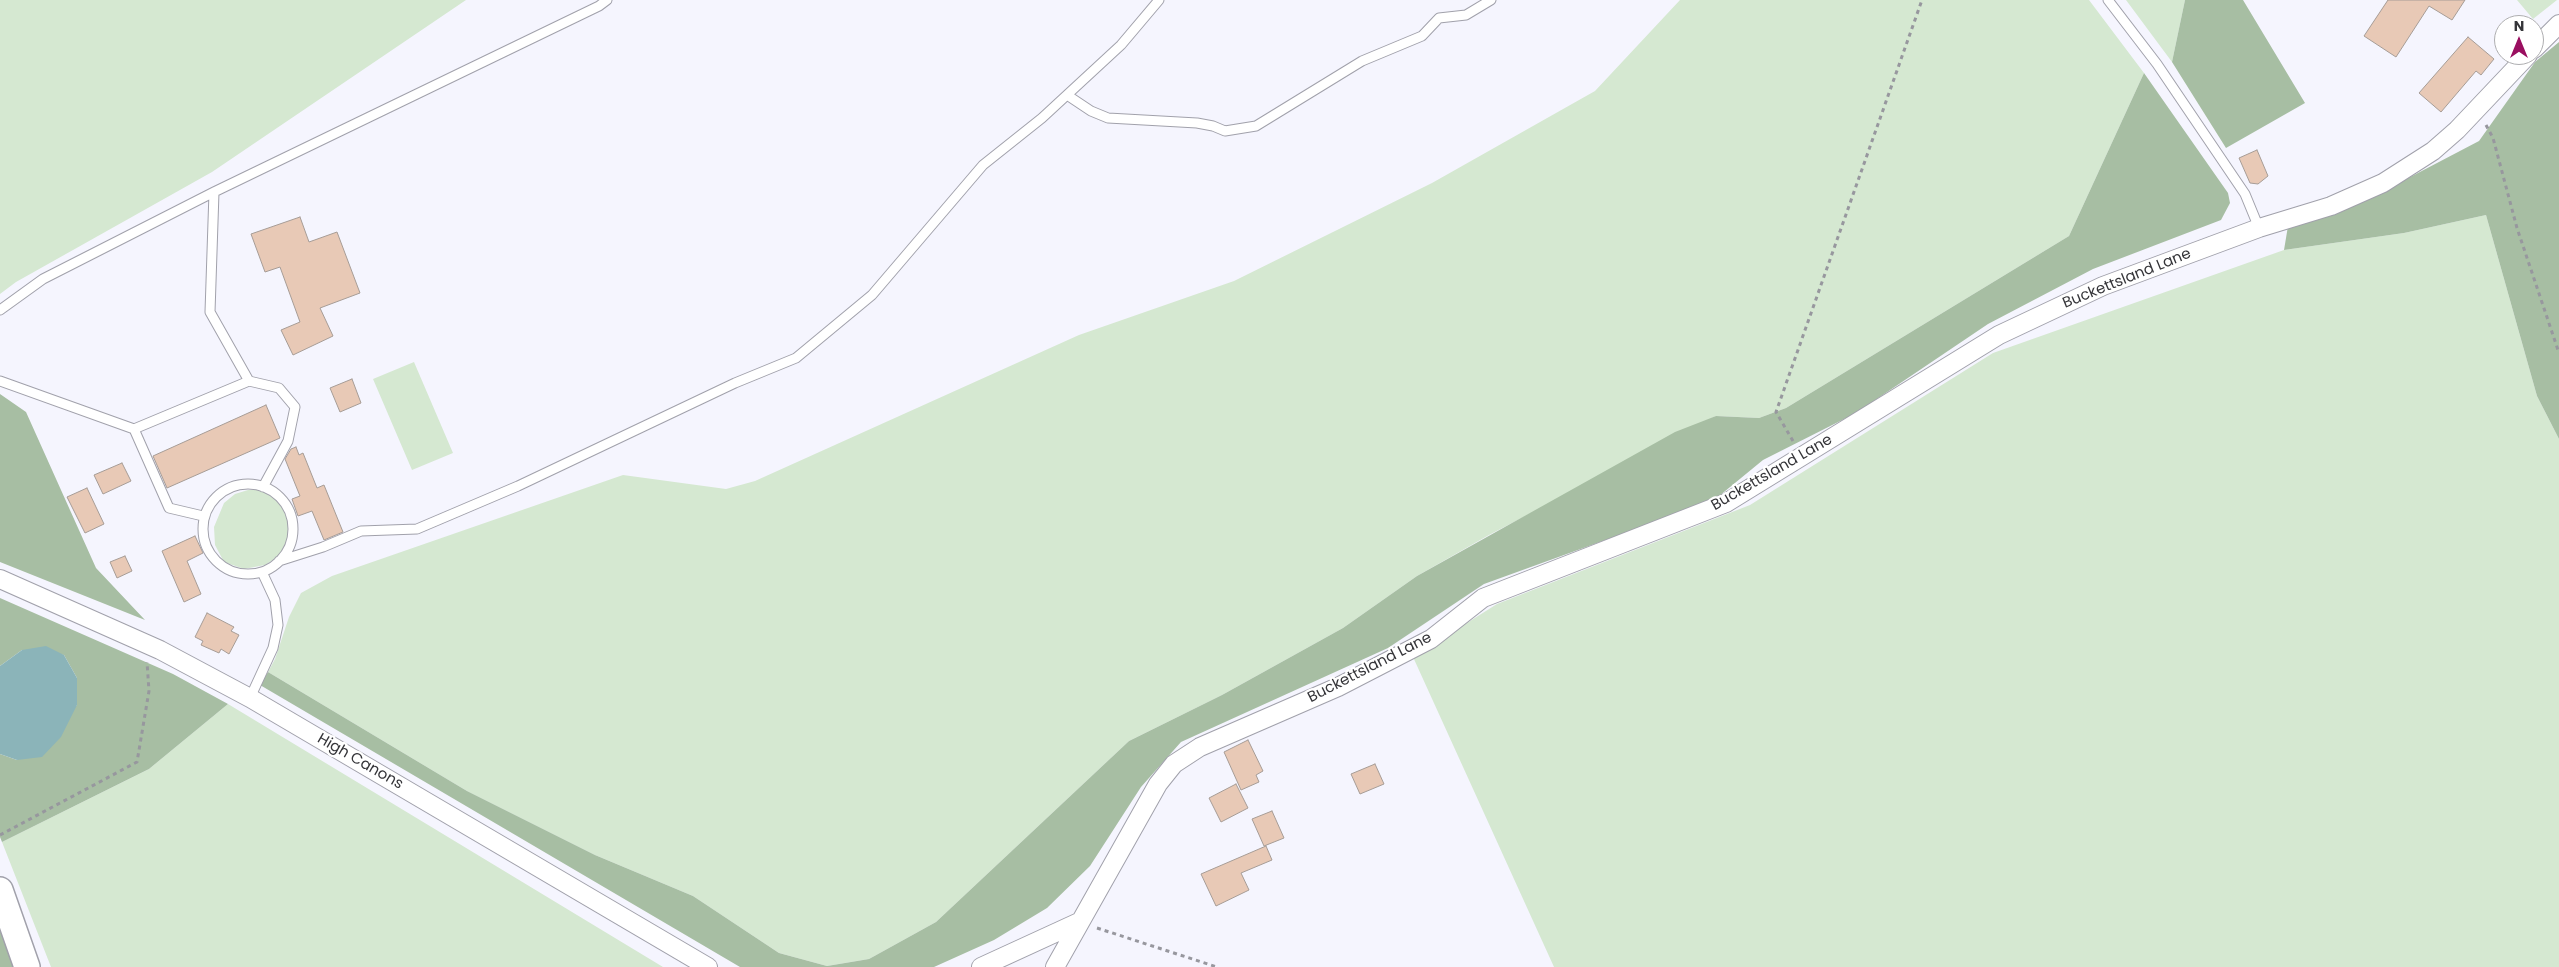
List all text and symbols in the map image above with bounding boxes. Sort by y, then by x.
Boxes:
north arrow [2494,15,2544,65]
text: N [2514,16,2524,36]
street label: Buckettsland Lane [2060,245,2194,313]
street label: Buckettsland Lane [1708,431,1836,515]
street label: Buckettsland Lane [1305,629,1435,707]
street label: High Canons [314,730,406,794]

